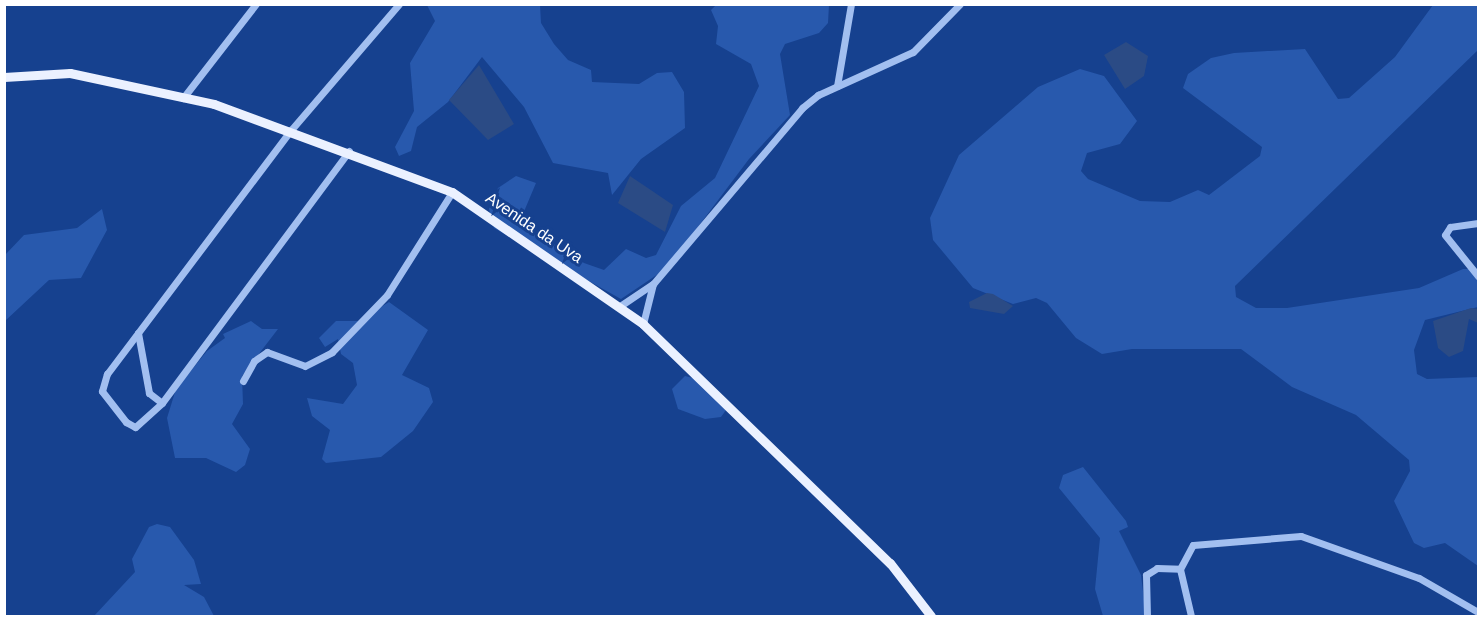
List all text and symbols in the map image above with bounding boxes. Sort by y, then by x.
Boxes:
street label: Avenida da Uva [482,189,586,267]

